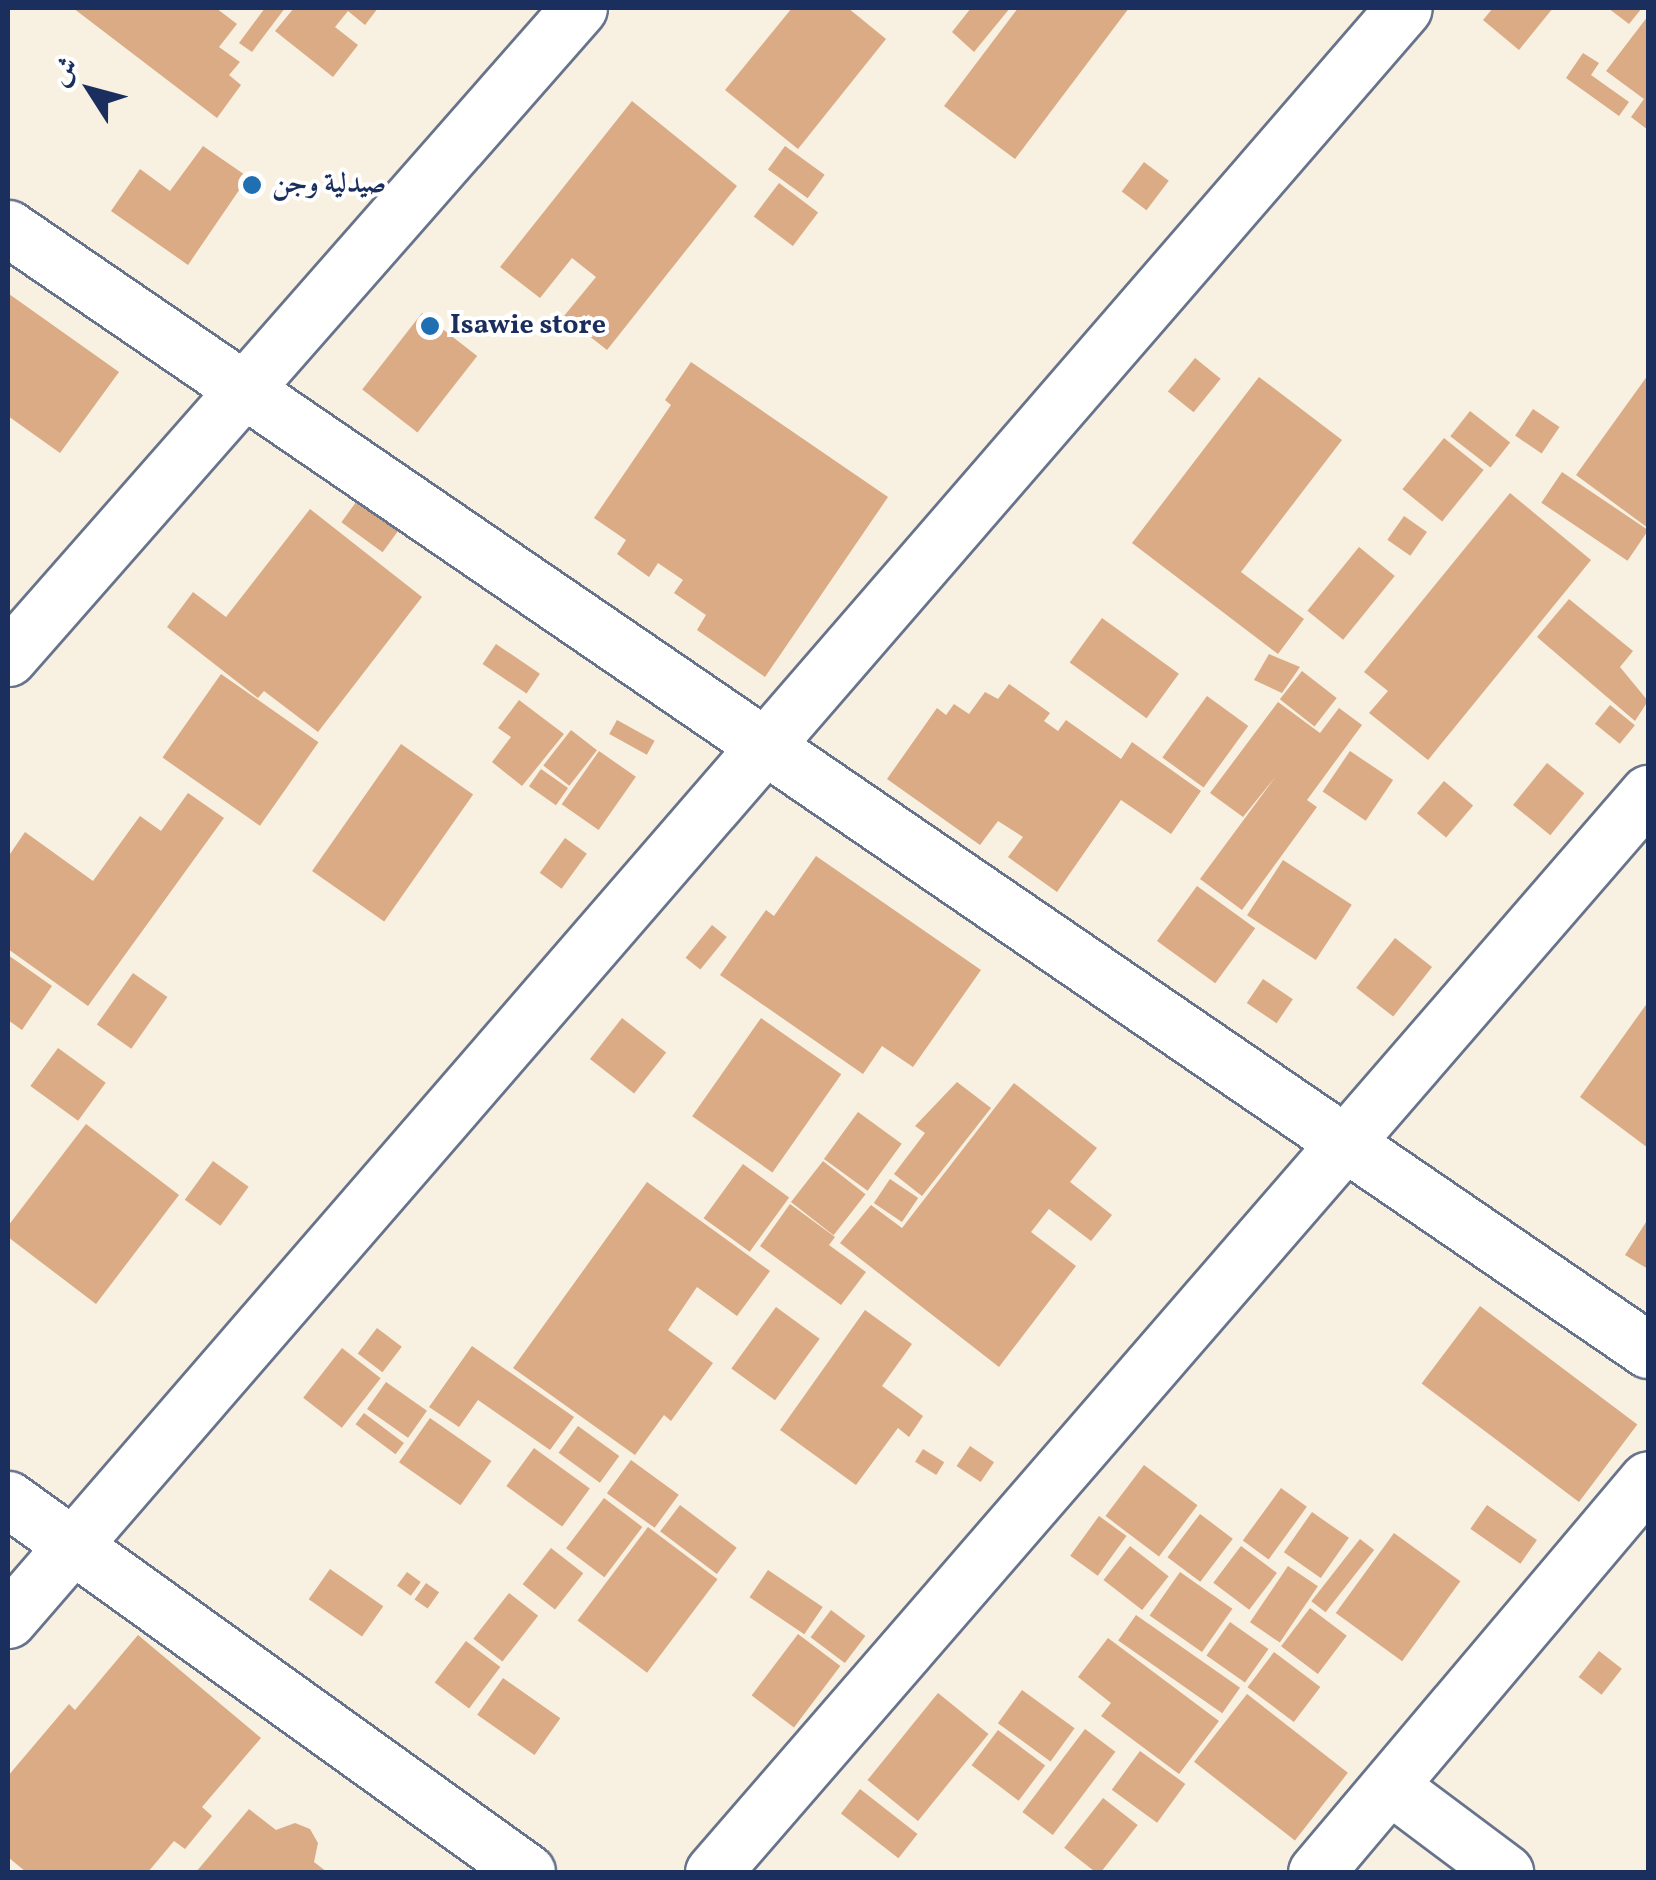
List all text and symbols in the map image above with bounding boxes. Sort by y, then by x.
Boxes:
north arrow [40,40,140,140]
text: ش [41,49,89,95]
place label: صيدلية وجن [272,168,386,202]
marker: صيدلية وجن [241,174,263,196]
place label: Isawie store [450,309,606,343]
marker: Isawie store [419,315,441,337]

